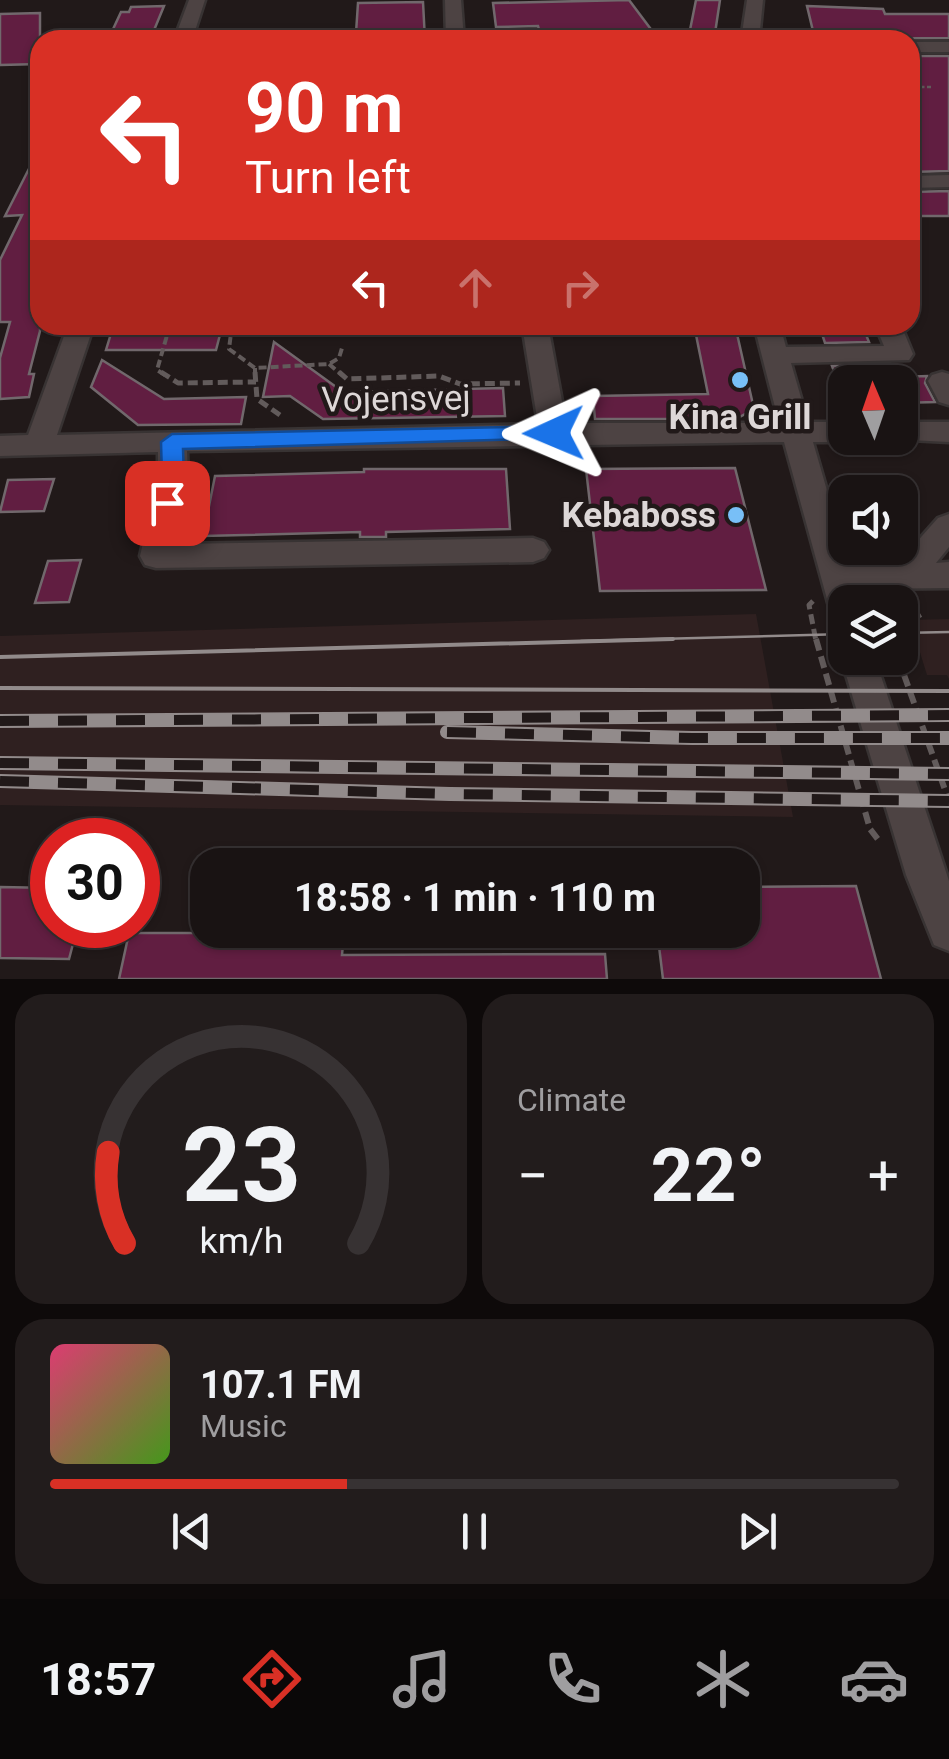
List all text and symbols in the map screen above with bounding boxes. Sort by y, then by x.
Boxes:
text: 90 m [245,67,403,149]
icon: left [80,70,210,200]
text: Turn left [245,151,411,204]
icon: left [343,260,398,315]
icon: ahead [448,260,503,315]
icon: right [553,260,608,315]
north arrow [828,365,918,455]
map controls [828,365,918,675]
marker: Kina Grill [729,369,751,391]
street label: Vojensvej [321,377,471,421]
position arrow [502,381,606,485]
place label: Kina Grill [668,397,812,438]
pin [125,461,210,546]
button: sound [828,475,918,565]
icon: arrive [140,476,195,531]
place label: Kebaboss [561,495,716,536]
marker: Kebaboss [725,504,747,526]
button: layers [828,585,918,675]
speed limit sign: 30 [30,818,160,948]
text: 18:58 · 1 min · 110 m [294,876,656,920]
text: Climate [517,1081,626,1119]
text: 23 [181,1105,301,1226]
text: 22° [650,1131,766,1219]
text: − [517,1144,548,1208]
text: + [868,1144,899,1208]
text: km/h [199,1220,283,1262]
text: 107.1 FM [200,1363,362,1407]
text: Music [200,1407,287,1445]
icon: previous [164,1504,219,1559]
icon: pause [447,1504,502,1559]
icon: next [730,1504,785,1559]
icon: directions [237,1644,307,1714]
icon: music [387,1644,457,1714]
icon: phone [538,1644,608,1714]
icon: climate [688,1644,758,1714]
icon: car [839,1644,909,1714]
text: 18:57 [40,1653,156,1706]

